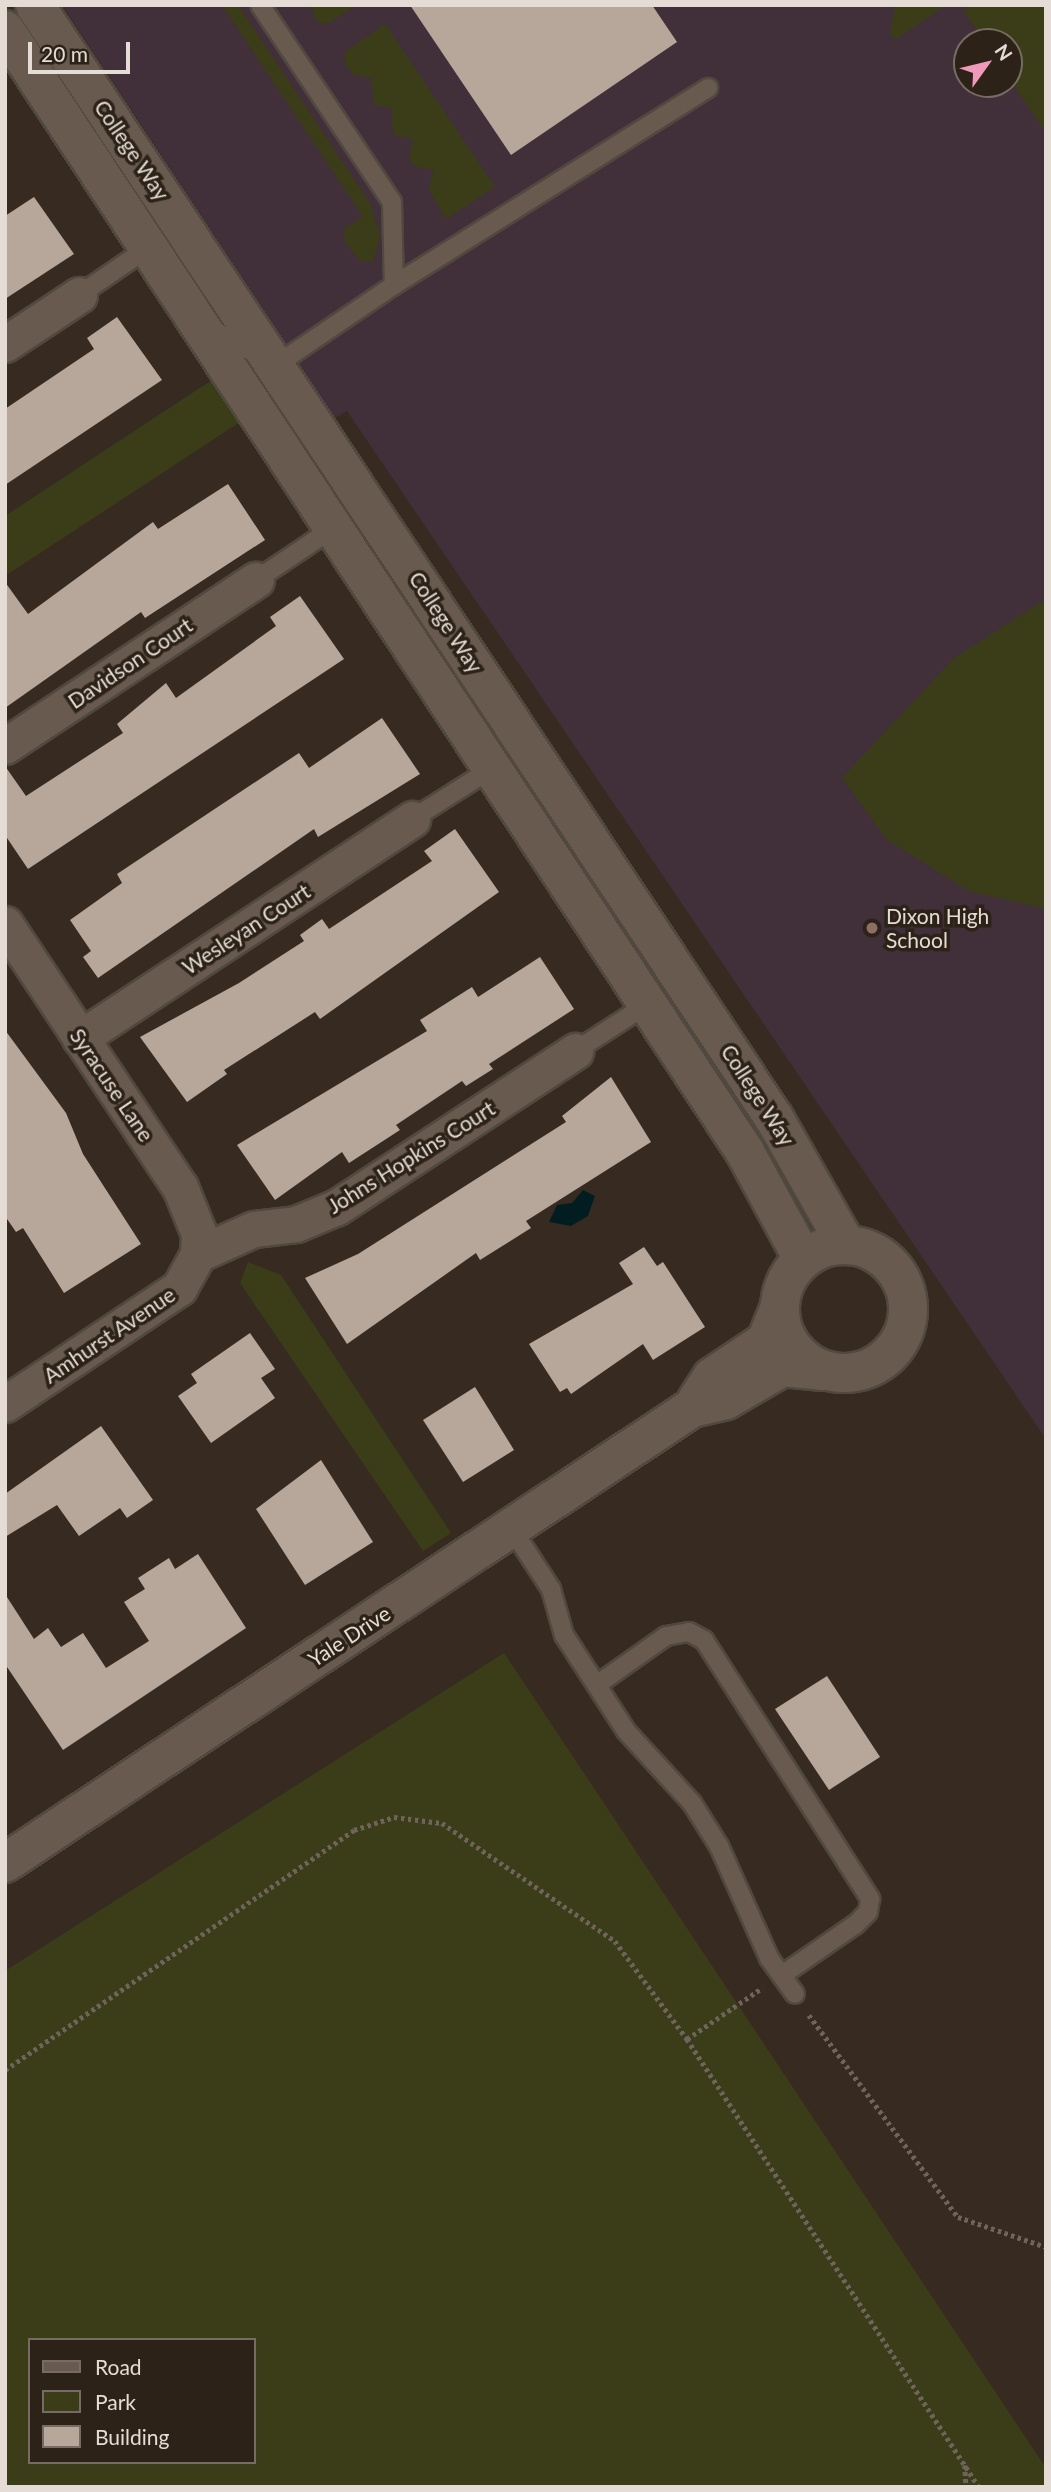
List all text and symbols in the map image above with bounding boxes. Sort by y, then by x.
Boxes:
scale bar [32,28,133,72]
north arrow [953,28,1023,98]
text: N [991,40,1018,65]
text: 20 m [41,41,88,66]
street label: College Way [89,95,175,205]
street label: College Way [404,567,488,677]
street label: Davidson Court [63,612,197,714]
street label: Wesleyan Court [177,878,315,980]
place label: Dixon High School [886,903,989,953]
marker: Dixon High School [864,920,880,936]
street label: Syracuse Lane [65,1024,159,1146]
street label: College Way [716,1040,800,1150]
street label: Johns Hopkins Court [323,1095,499,1219]
street label: Amhurst Avenue [38,1282,180,1388]
street label: Yale Drive [303,1600,395,1672]
legend [28,2338,256,2464]
text: Road [95,2354,142,2379]
text: Park [95,2389,136,2414]
text: Building [95,2424,170,2449]

